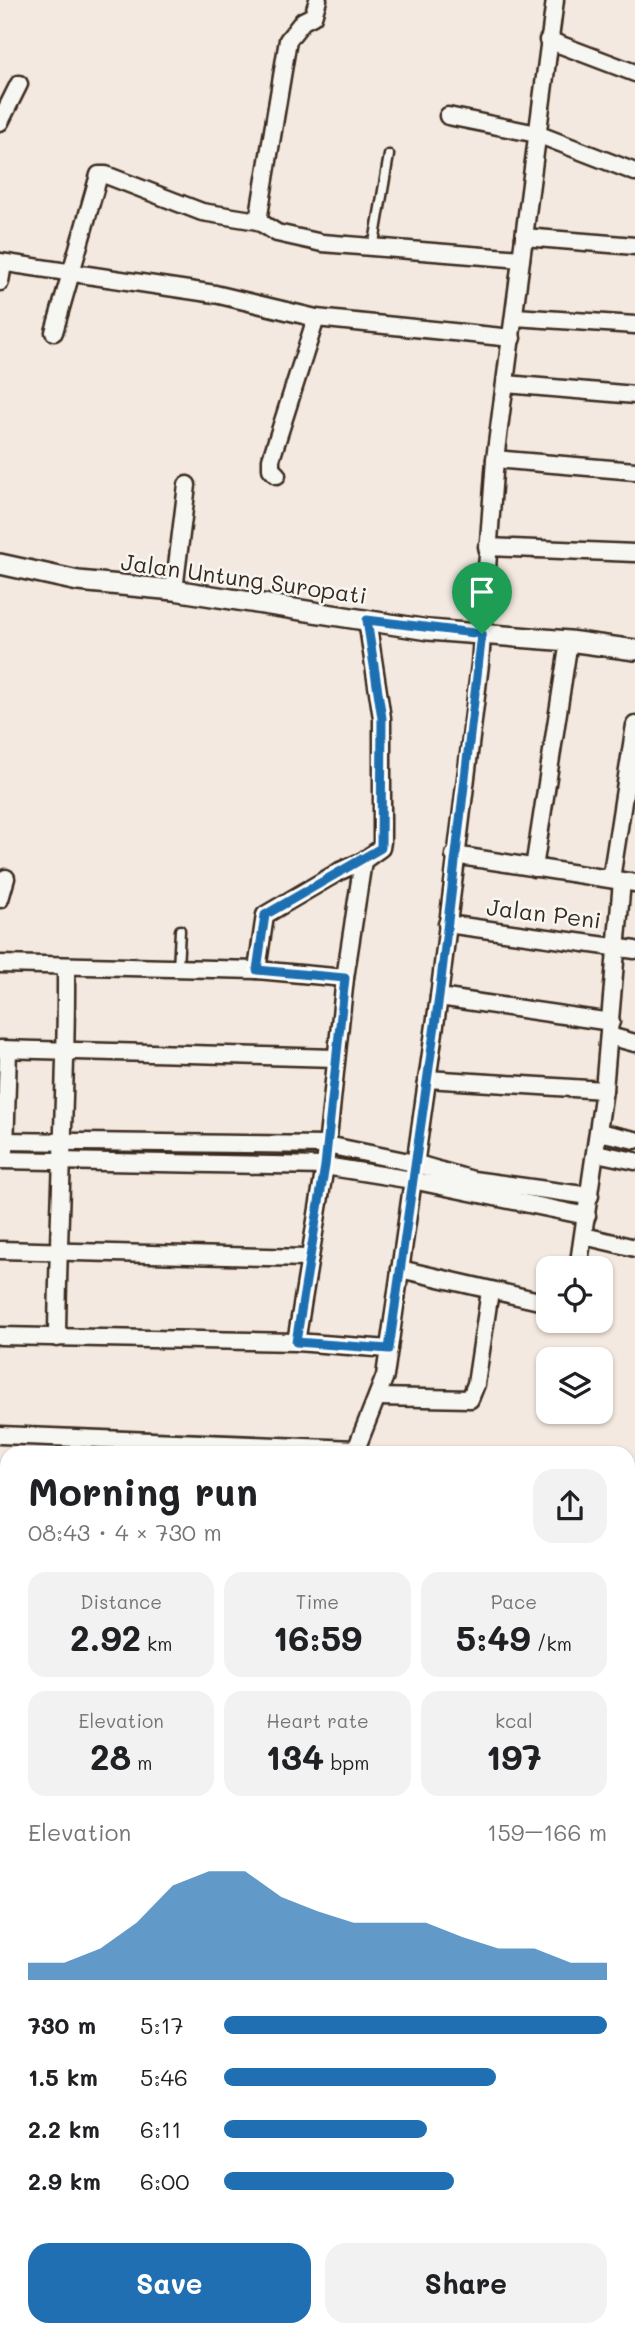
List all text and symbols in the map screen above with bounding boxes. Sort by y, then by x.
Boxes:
street label: Jalan Untung Suropati [119,546,369,610]
pin [452,562,512,634]
icon: arrive [463,573,501,611]
street label: Jalan Peni [485,891,603,935]
map controls [536,1256,613,1424]
button: locate [536,1256,613,1333]
button: layers [536,1347,613,1424]
text: Morning run [28,1466,258,1516]
button: share [533,1469,607,1543]
text: 08:43 · 4 × 730 m [28,1517,222,1547]
text: Distance [80,1589,162,1614]
text: Time [296,1589,339,1614]
text: Pace [491,1589,537,1614]
text: 2.92 [70,1614,141,1660]
text: 16:59 [273,1614,362,1660]
text: 5:49 [456,1614,531,1660]
text: km [141,1631,172,1656]
text: /km [531,1631,572,1656]
text: Elevation [79,1708,164,1733]
text: Heart rate [266,1708,369,1733]
text: kcal [495,1708,533,1733]
text: 28 [90,1733,131,1779]
text: 134 [266,1733,324,1779]
text: 197 [486,1733,542,1779]
text: m [131,1750,152,1775]
text: bpm [324,1750,369,1775]
text: Elevation [28,1817,131,1847]
text: 159–166 m [487,1817,607,1847]
text: 730 m [28,2010,96,2040]
text: 5:17 [140,2010,184,2040]
text: 1.5 km [28,2062,98,2092]
text: 5:46 [140,2062,188,2092]
text: 2.2 km [28,2114,100,2144]
text: 6:11 [140,2114,182,2144]
text: 2.9 km [28,2166,101,2196]
text: 6:00 [140,2166,189,2196]
button: Save [28,2243,311,2323]
button: Share [325,2243,607,2323]

